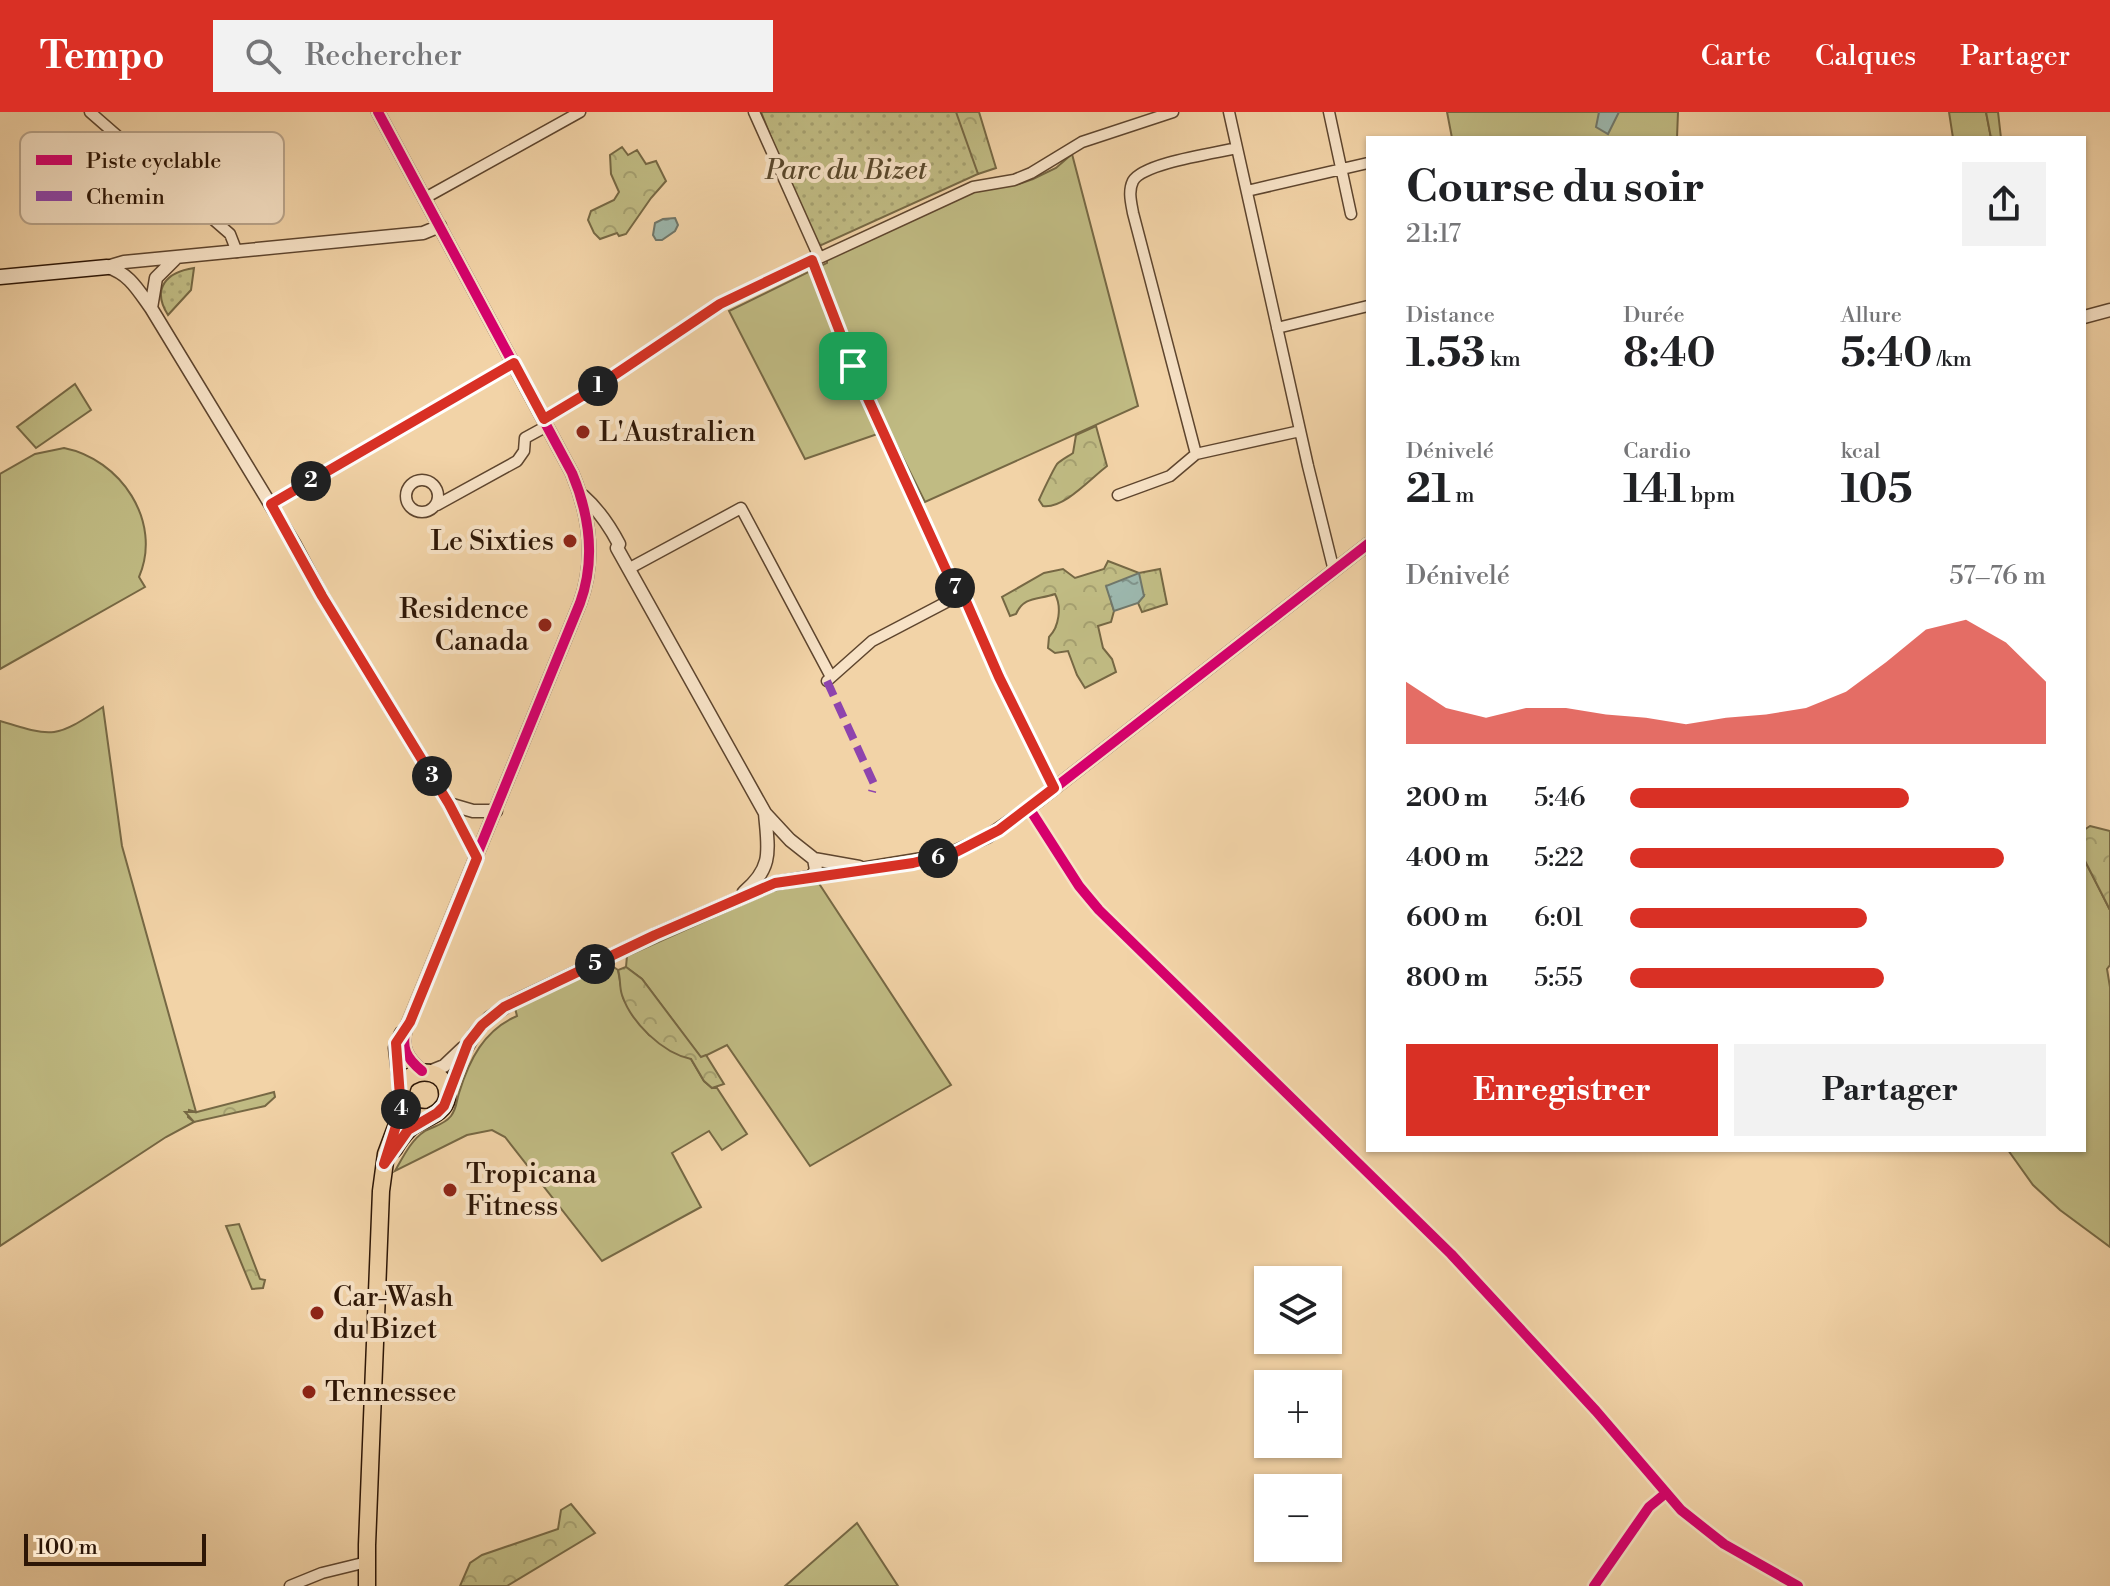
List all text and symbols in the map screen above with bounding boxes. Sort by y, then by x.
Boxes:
search box [213,20,773,92]
text: Tempo [40,33,165,80]
icon: search [241,34,285,78]
text: Rechercher [305,37,462,75]
text: Carte [1701,39,1771,74]
text: Calques [1815,39,1916,74]
text: Partager [1960,39,2070,74]
legend [20,132,284,224]
text: Piste cyclable [86,148,221,175]
park label: Parc du Bizet [764,153,928,188]
text: Course du soir [1406,160,1705,215]
button: share [1962,162,2046,246]
text: Chemin [86,184,165,211]
text: 21:17 [1406,218,1461,250]
text: Distance [1406,302,1495,329]
text: Durée [1623,302,1685,329]
text: Allure [1841,302,1902,329]
text: 1.53 [1406,329,1485,379]
text: 8:40 [1623,329,1716,379]
text: 5:40 [1841,329,1932,379]
pin [819,332,887,400]
icon: arrive [831,344,875,388]
text: km [1485,346,1521,373]
text: /km [1932,346,1972,373]
pin: 1 [578,366,618,406]
text: 1 [593,372,603,399]
place label: L'Australien [599,415,756,450]
marker: L'Australien [574,423,592,441]
text: Dénivelé [1406,438,1494,465]
text: Cardio [1623,438,1691,465]
text: kcal [1841,438,1881,465]
pin: 2 [291,461,331,501]
text: 21 [1406,465,1451,515]
text: 141 [1623,465,1686,515]
text: 105 [1841,465,1912,515]
text: 2 [304,467,318,494]
text: m [1451,482,1475,509]
text: bpm [1686,482,1735,509]
place label: Le Sixties [431,524,554,559]
marker: Le Sixties [561,532,579,550]
text: Dénivelé [1406,560,1510,592]
text: 57–76 m [1949,560,2046,592]
pin: 7 [935,568,975,608]
text: 7 [949,574,961,601]
place label: Residence Canada [399,592,530,659]
marker: Residence Canada [536,616,554,634]
pin: 3 [412,756,452,796]
text: 3 [425,762,439,789]
text: 200 m [1406,782,1488,814]
text: 5:46 [1534,782,1585,814]
pin: 6 [918,838,958,878]
text: 400 m [1406,842,1489,874]
text: 5:22 [1534,842,1584,874]
text: 6 [931,844,945,871]
text: 600 m [1406,902,1488,934]
text: 6:01 [1534,902,1583,934]
pin: 5 [575,944,615,984]
text: 5 [588,950,602,977]
text: 800 m [1406,962,1488,994]
text: 5:55 [1534,962,1583,994]
button: Enregistrer [1406,1044,1718,1136]
button: Partager [1734,1044,2046,1136]
pin: 4 [381,1089,421,1129]
text: 4 [394,1095,408,1122]
place label: Tropicana Fitness [466,1157,597,1224]
marker: Tropicana Fitness [441,1181,459,1199]
map controls [1254,1266,1342,1562]
button: layers [1254,1266,1342,1354]
place label: Car-Wash du Bizet [333,1280,454,1347]
marker: Car-Wash du Bizet [308,1304,326,1322]
button: + [1254,1370,1342,1458]
place label: Tennessee [325,1375,457,1410]
marker: Tennessee [300,1383,318,1401]
button: − [1254,1474,1342,1562]
scale bar [24,1530,206,1566]
text: 100 m [36,1534,98,1561]

